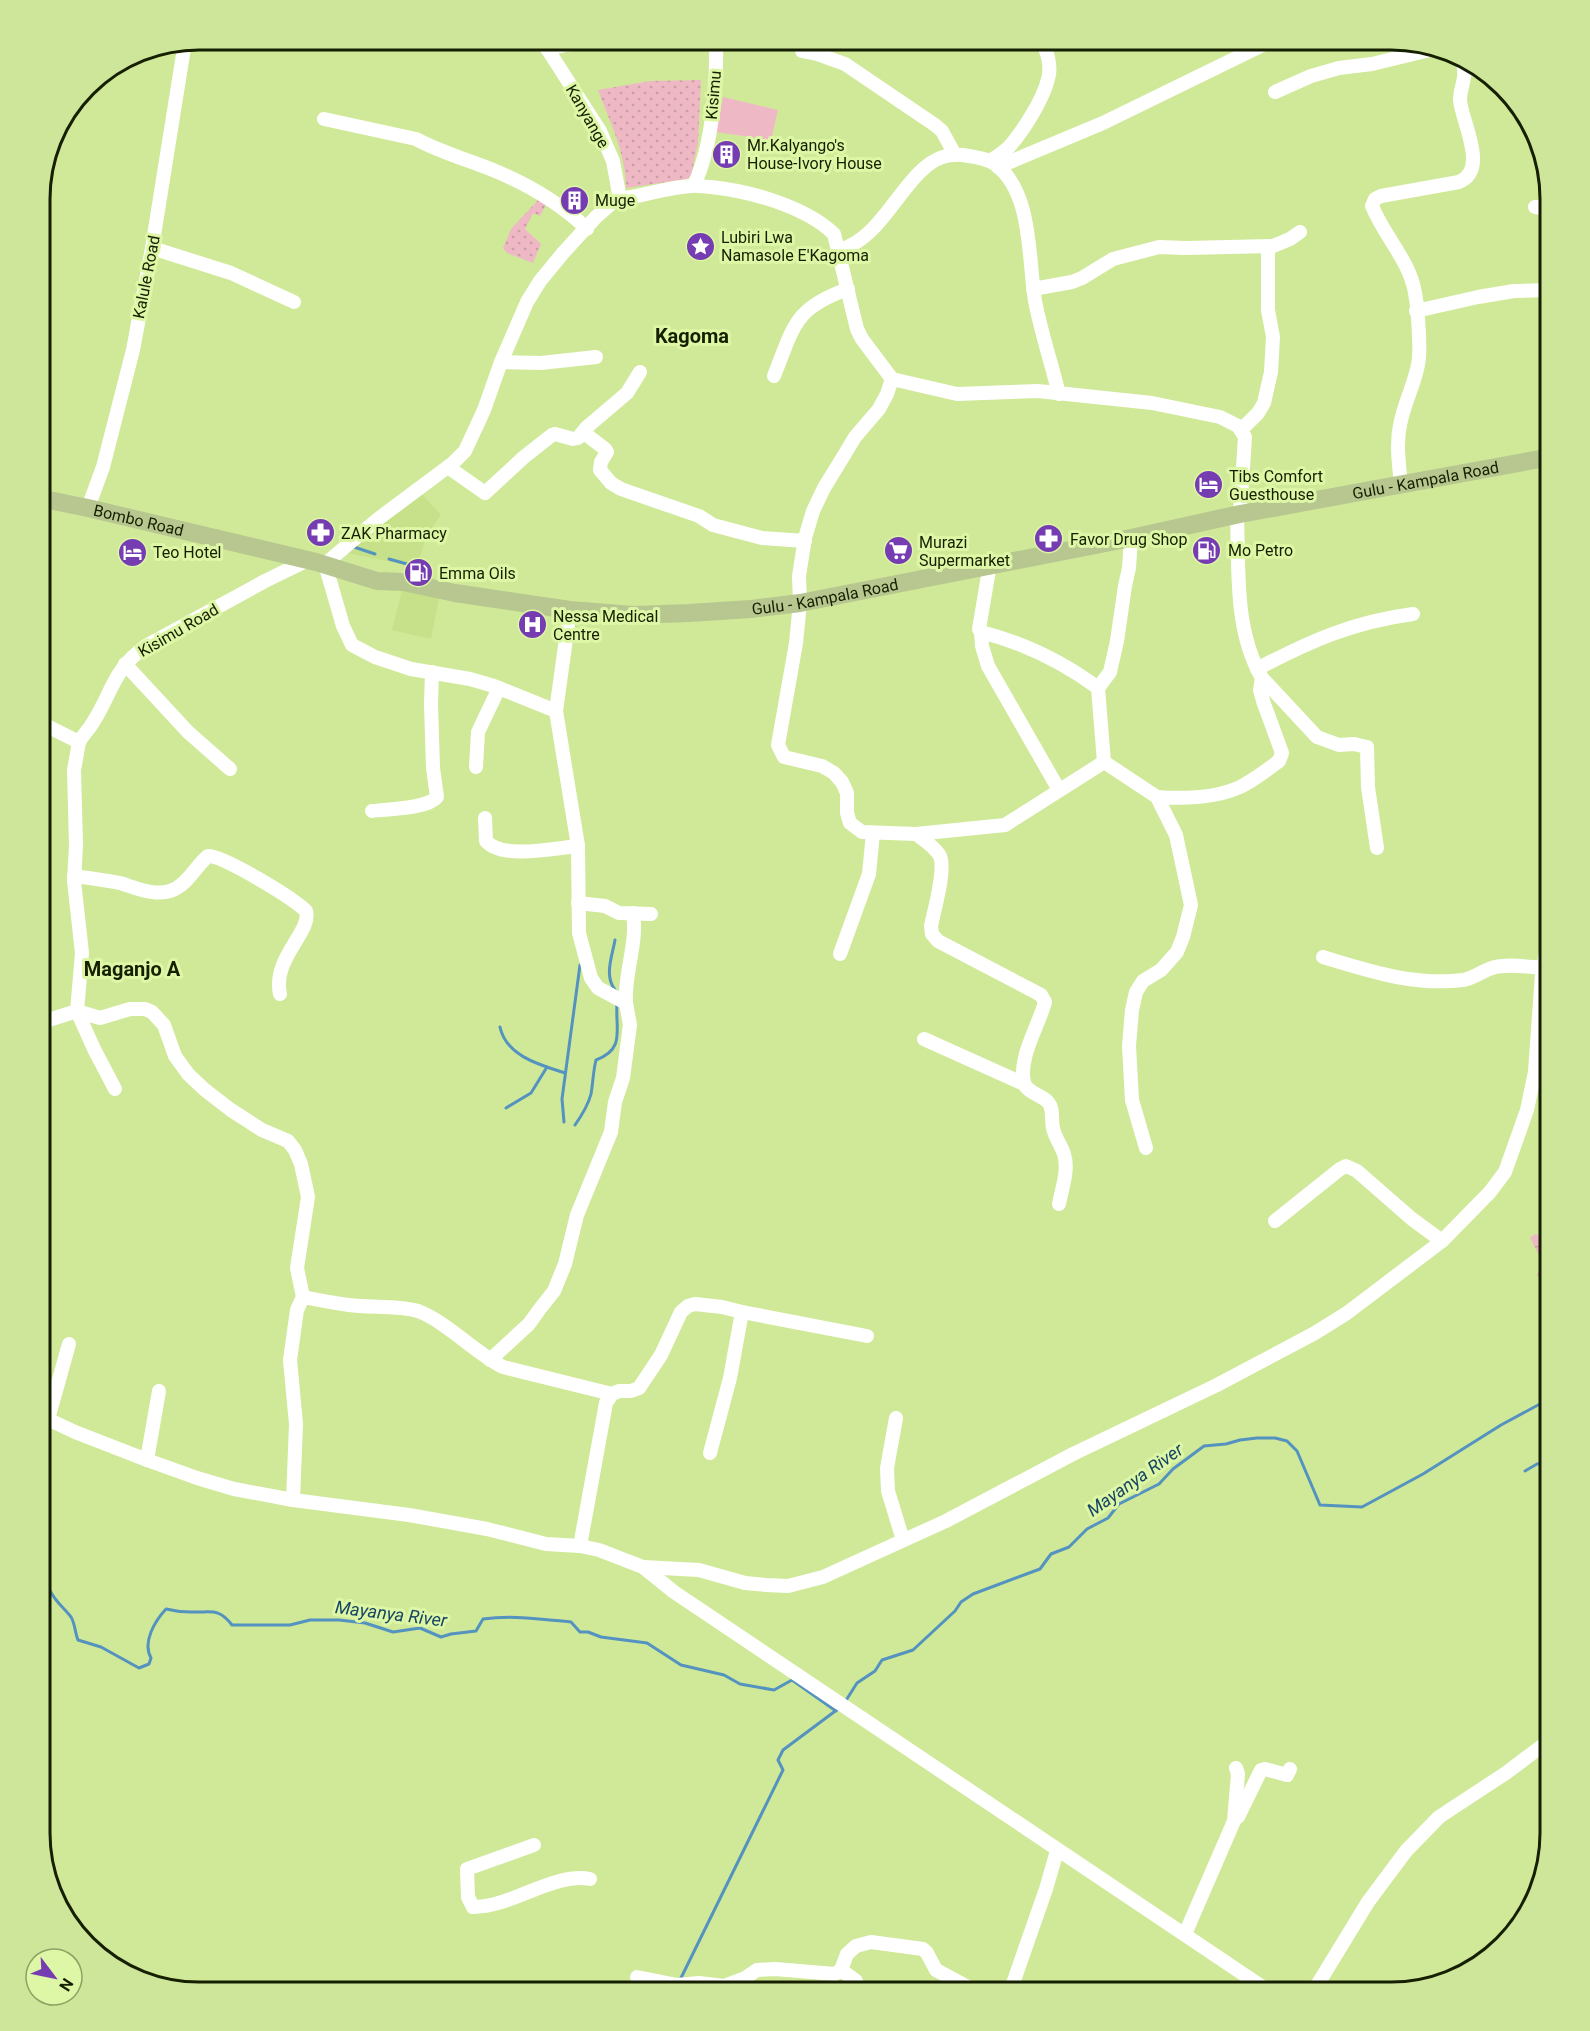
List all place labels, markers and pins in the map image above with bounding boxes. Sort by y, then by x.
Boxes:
place label: Mr.Kalyango's House-Ivory House [747,136,882,173]
building icon: Mr.Kalyango's House-Ivory House [710,138,742,170]
building icon: Muge [558,184,590,216]
place label: Muge [595,191,635,210]
place label: Lubiri Lwa Namasole E'Kagoma [721,228,869,265]
place icon: Lubiri Lwa Namasole E'Kagoma [684,230,716,262]
place label: Tibs Comfort Guesthouse [1229,467,1323,504]
hotel icon: Tibs Comfort Guesthouse [1192,469,1224,501]
pharmacy icon: ZAK Pharmacy [304,517,336,549]
pharmacy icon: Favor Drug Shop [1033,523,1065,555]
place label: ZAK Pharmacy [341,524,447,543]
place label: Favor Drug Shop [1070,530,1187,549]
place label: Murazi Supermarket [919,533,1010,570]
fuel station icon: Mo Petro [1191,534,1223,566]
supermarket icon: Murazi Supermarket [882,535,914,567]
hotel icon: Teo Hotel [116,536,148,568]
place label: Mo Petro [1228,541,1293,560]
place label: Teo Hotel [153,543,222,562]
fuel station icon: Emma Oils [402,557,434,589]
place label: Emma Oils [439,564,516,583]
place label: Nessa Medical Centre [553,607,658,644]
hospital icon: Nessa Medical Centre [516,609,548,641]

